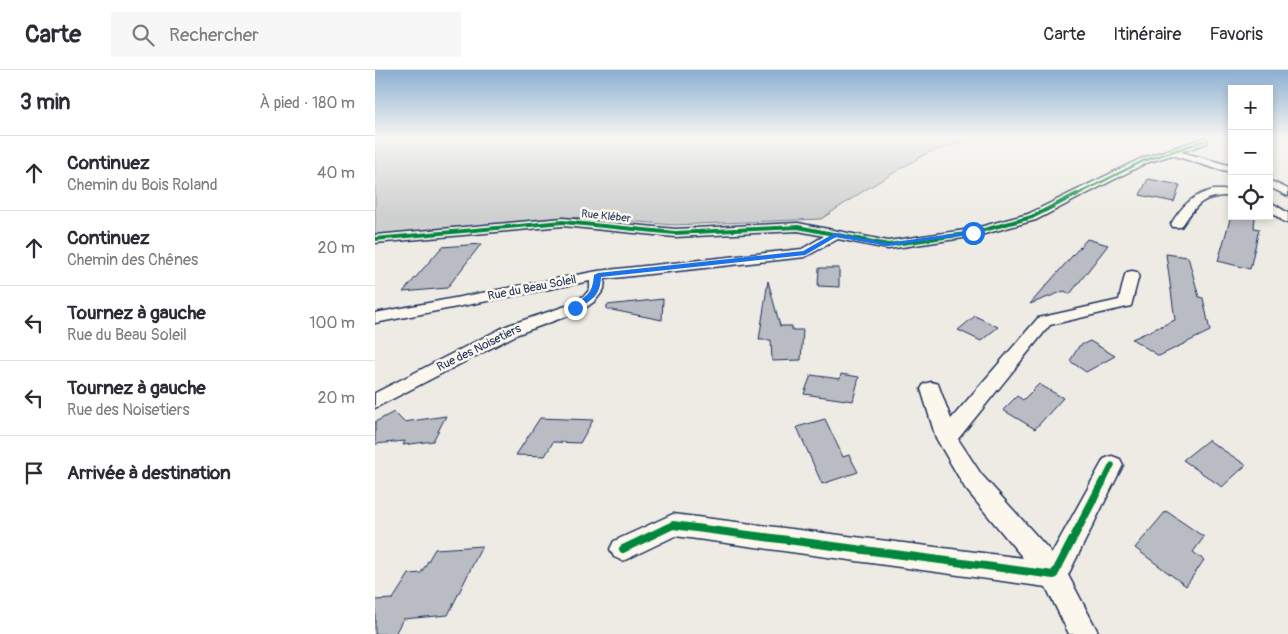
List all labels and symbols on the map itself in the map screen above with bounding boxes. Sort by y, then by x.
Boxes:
street label: Rue Kléber [581,207,631,225]
route start [962,222,985,245]
street label: Rue du Beau Soleil [486,272,578,304]
route end [564,297,587,320]
street label: Rue des Noisetiers [434,321,524,375]

